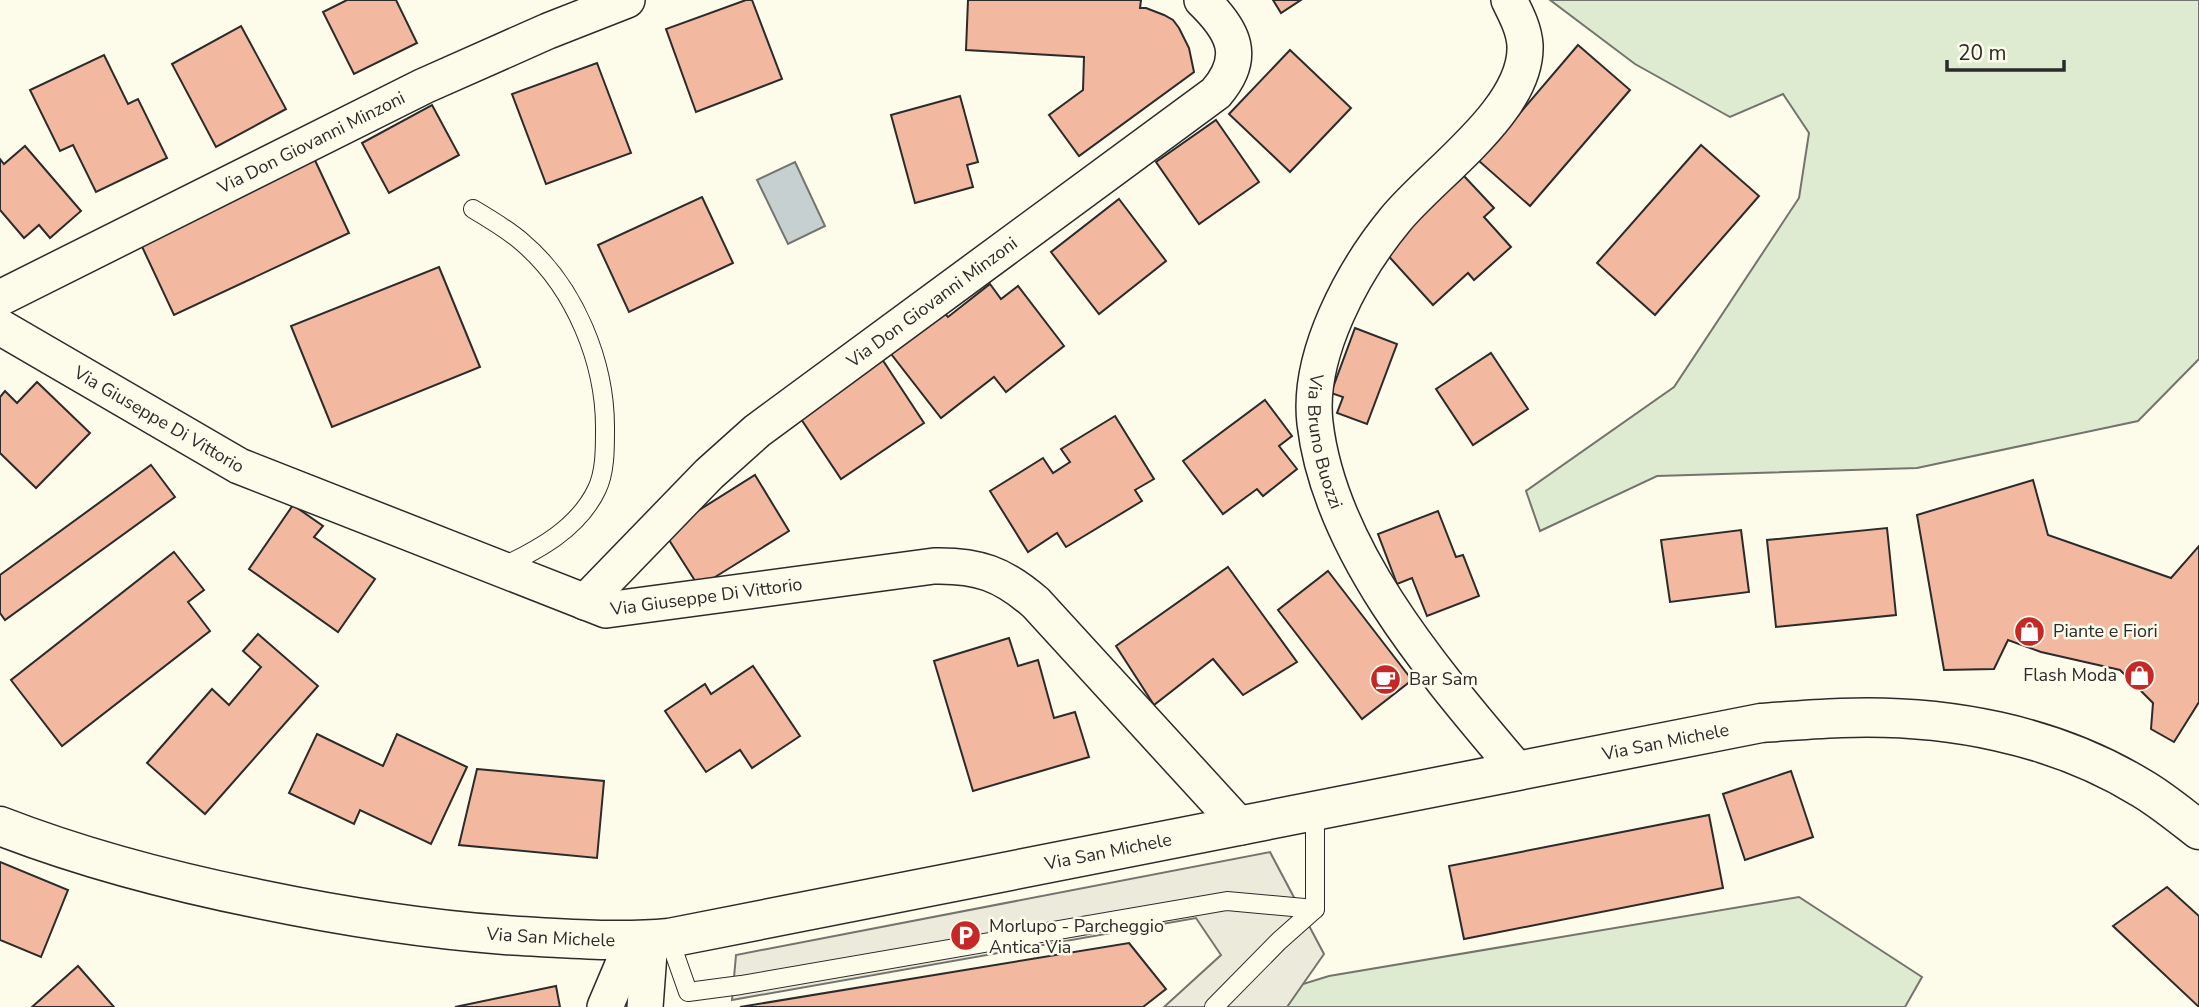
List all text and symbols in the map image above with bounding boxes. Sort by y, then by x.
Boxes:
scale bar [1947,28,2064,72]
text: 20 m [1958,39,2007,67]
street label: Via Don Giovanni Minzoni [213,85,409,200]
street label: Via Don Giovanni Minzoni [841,231,1022,374]
street label: Via Giuseppe Di Vittorio [69,360,249,478]
street label: Via Bruno Buozzi [1302,371,1348,512]
street label: Via Giuseppe Di Vittorio [608,572,804,621]
shop icon: Piante e Fiori [2013,614,2047,648]
place label: Piante e Fiori [2053,619,2158,643]
shop icon: Flash Moda [2123,658,2157,692]
cafe icon: Bar Sam [1369,662,1403,696]
place label: Flash Moda [2023,663,2117,687]
place label: Bar Sam [1409,667,1478,691]
street label: Via San Michele [1599,718,1731,766]
street label: Via San Michele [1042,827,1174,876]
place label: Morlupo - Parcheggio Antica Via [989,914,1164,959]
parking icon: Morlupo - Parcheggio Antica Via [949,919,983,953]
street label: Via San Michele [484,922,615,952]

